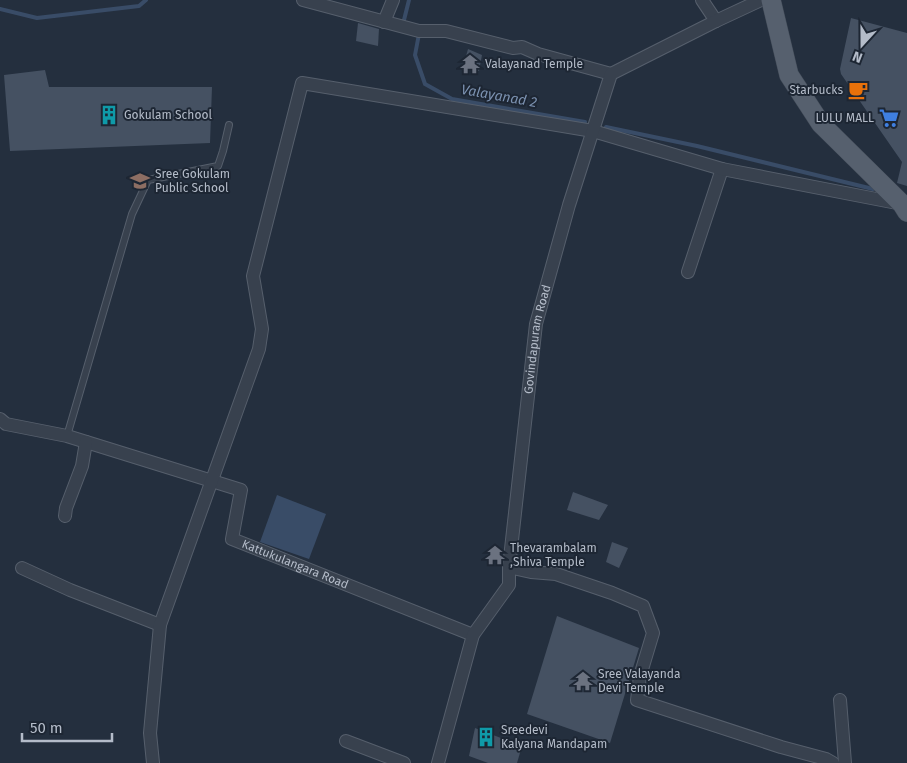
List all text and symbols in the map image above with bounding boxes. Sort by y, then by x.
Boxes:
north arrow [837,20,887,70]
text: N [850,47,865,66]
temple icon: Valayanad Temple [459,53,481,75]
place label: Valayanad Temple [485,57,583,71]
cafe icon: Starbucks [847,79,869,101]
water label: Valayanad 2 [460,81,538,111]
place label: Starbucks [790,83,843,97]
building icon: Gokulam School [98,104,120,126]
supermarket icon: LULU MALL [878,107,900,129]
place label: Gokulam School [124,108,212,122]
place label: LULU MALL [815,111,874,125]
place label: Sree Gokulam Public School [155,167,230,195]
school or university icon: Sree Gokulam Public School [129,170,151,192]
street label: Govindapuram Road [521,283,554,394]
street label: Kattukulangara Road [240,537,350,592]
place label: Thevarambalam ,Shiva Temple [510,541,597,569]
temple icon: Thevarambalam ,Shiva Temple [484,544,506,566]
place label: Sree Valayanda Devi Temple [598,667,680,695]
temple icon: Sree Valayanda Devi Temple [572,670,594,692]
scale bar [22,710,112,742]
text: 50 m [30,719,63,737]
place label: Sreedevi Kalyana Mandapam [501,723,607,751]
building icon: Sreedevi Kalyana Mandapam [475,726,497,748]

